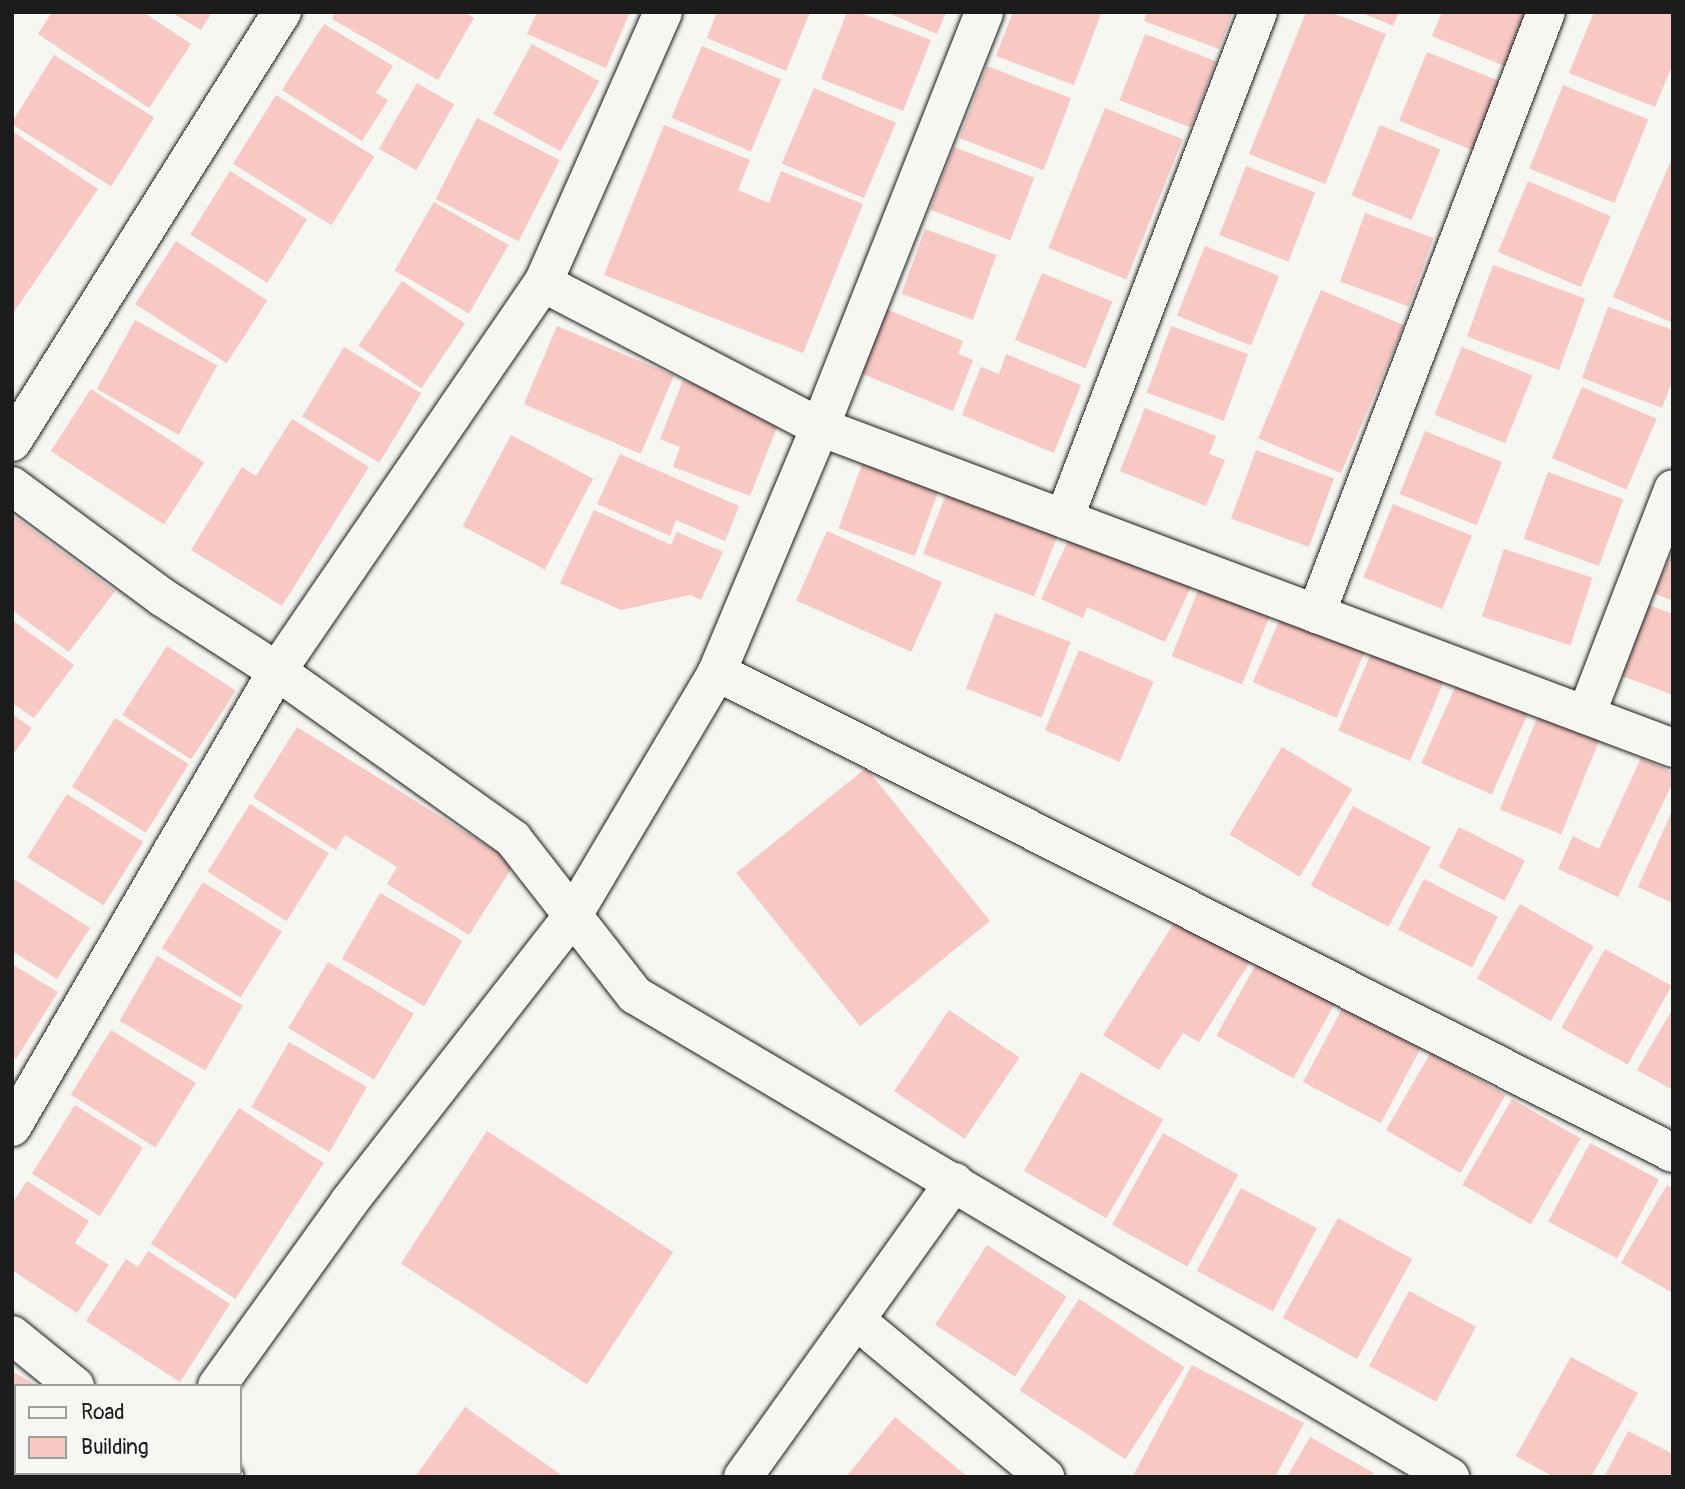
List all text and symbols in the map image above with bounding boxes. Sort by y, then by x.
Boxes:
legend [14,1384,242,1475]
text: Road [81,1399,125,1426]
text: Building [81,1434,148,1461]

